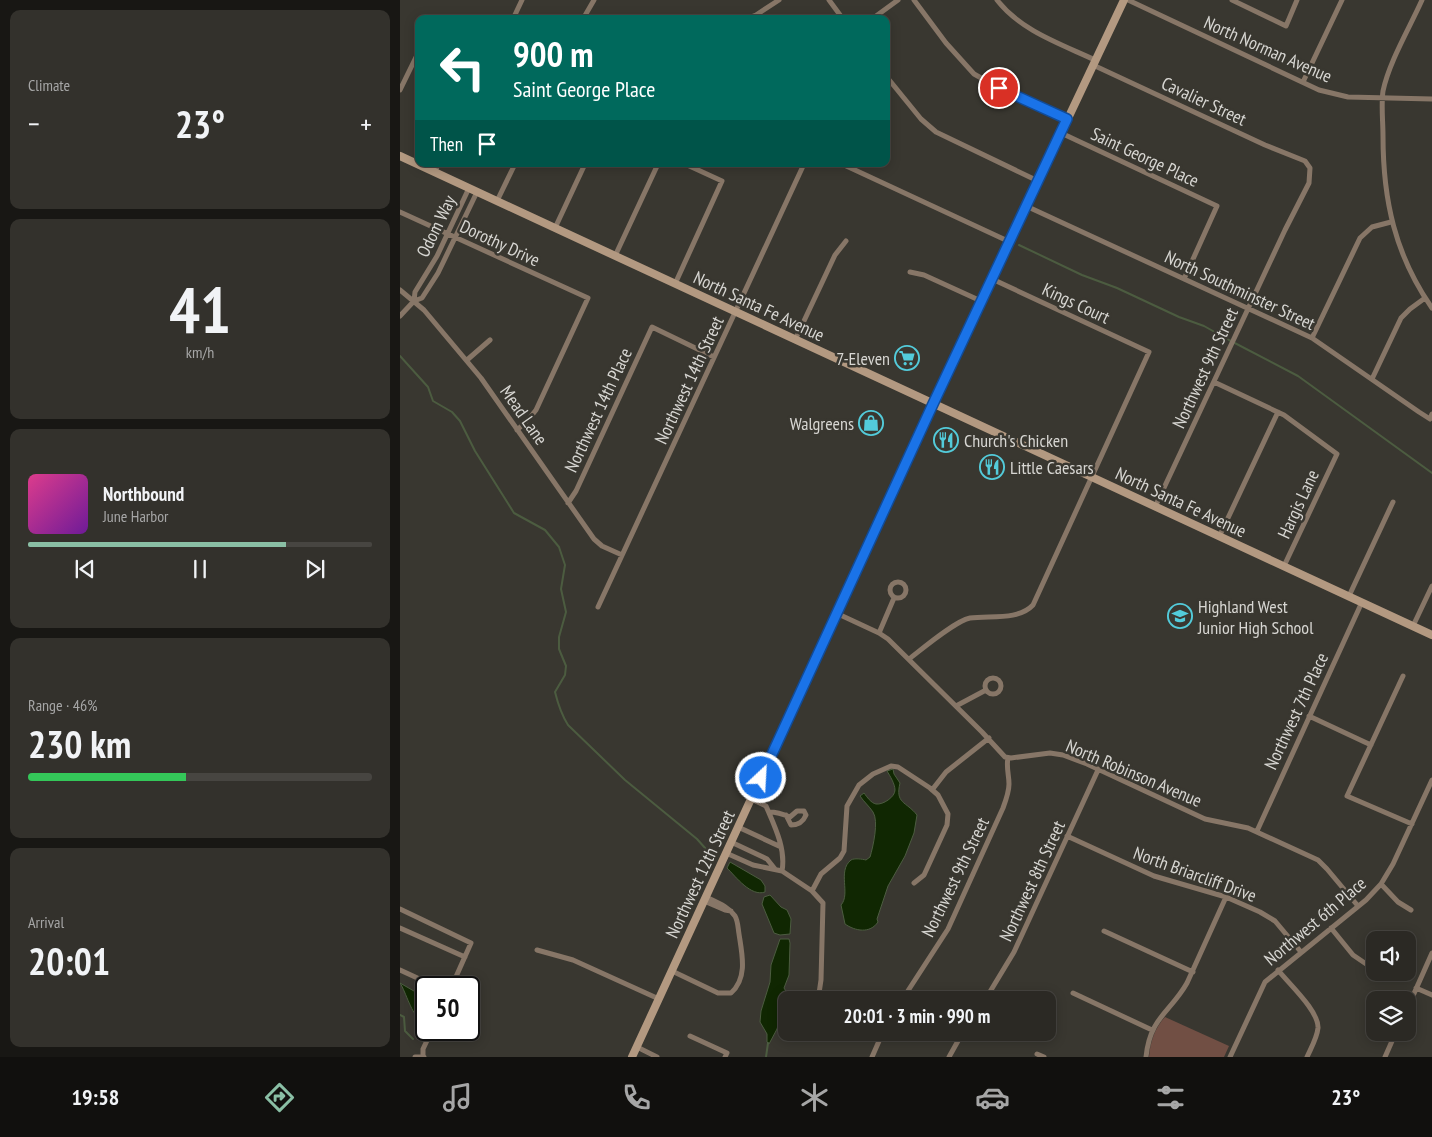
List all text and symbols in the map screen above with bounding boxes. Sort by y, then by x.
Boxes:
street label: North Norman Avenue [1200,11,1336,87]
text: 900 m [513,31,594,77]
icon: left [430,35,495,100]
pin [978,67,1020,109]
street label: Cavalier Street [1158,71,1250,131]
icon: arrive [985,74,1013,102]
text: Climate [28,75,70,95]
text: Saint George Place [513,75,655,103]
text: 23° [175,99,225,148]
text: − [28,105,40,142]
text: + [360,105,372,142]
street label: Saint George Place [1087,122,1203,192]
icon: arrive [473,130,501,158]
text: Then [430,132,463,156]
street label: Odom Way [411,191,461,261]
street label: Dorothy Drive [456,214,544,272]
street label: North Southminster Street [1161,245,1319,335]
street label: North Santa Fe Avenue [690,266,828,346]
text: 41 [169,267,231,351]
street label: Kings Court [1039,277,1114,329]
street label: Northwest 9th Street [1167,304,1243,432]
street label: Northwest 14th Street [649,312,729,448]
text: km/h [186,342,214,362]
street label: Northwest 14th Place [559,344,637,476]
supermarket icon: 7-Eleven [894,345,920,371]
place label: 7-Eleven [836,347,890,370]
street label: Mead Lane [495,381,553,449]
shop icon: Walgreens [858,410,884,436]
place label: Walgreens [790,412,854,435]
restaurant icon: Church's Chicken [933,427,959,453]
place label: Church's Chicken [964,429,1068,452]
restaurant icon: Little Caesars [979,454,1005,480]
place label: Little Caesars [1010,456,1094,479]
street label: North Santa Fe Avenue [1112,462,1250,542]
street label: Hargis Lane [1272,466,1324,542]
text: Northbound [103,482,184,506]
text: June Harbor [103,506,168,526]
icon: previous [71,555,99,583]
icon: pause [186,555,214,583]
icon: next [301,555,329,583]
place label: Highland West Junior High School [1197,595,1314,639]
school or university icon: Highland West Junior High School [1167,603,1193,629]
street label: Northwest 7th Place [1259,649,1333,773]
text: Range · 46% [28,695,97,715]
text: 230 km [28,719,131,768]
street label: North Robinson Avenue [1063,734,1205,812]
position arrow [734,751,786,803]
street label: Northwest 12th Street [660,806,740,942]
street label: Northwest 9th Street [916,813,994,941]
street label: Northwest 8th Street [994,817,1070,945]
street label: North Briarcliff Drive [1130,841,1260,907]
street label: Northwest 6th Place [1259,872,1371,970]
text: Arrival [28,912,64,932]
map controls [1366,931,1416,1041]
button: sound [1366,931,1416,981]
text: 20:01 [28,936,110,985]
speed limit sign: 50 [415,976,480,1041]
button: layers [1366,991,1416,1041]
text: 20:01 · 3 min · 990 m [844,1004,990,1028]
icon: directions [262,1080,297,1115]
icon: music [440,1080,475,1115]
icon: phone [619,1080,654,1115]
icon: climate [797,1080,832,1115]
icon: car [975,1080,1010,1115]
icon: filters [1153,1080,1188,1115]
text: 19:58 [72,1083,119,1111]
text: 23° [1331,1083,1360,1111]

